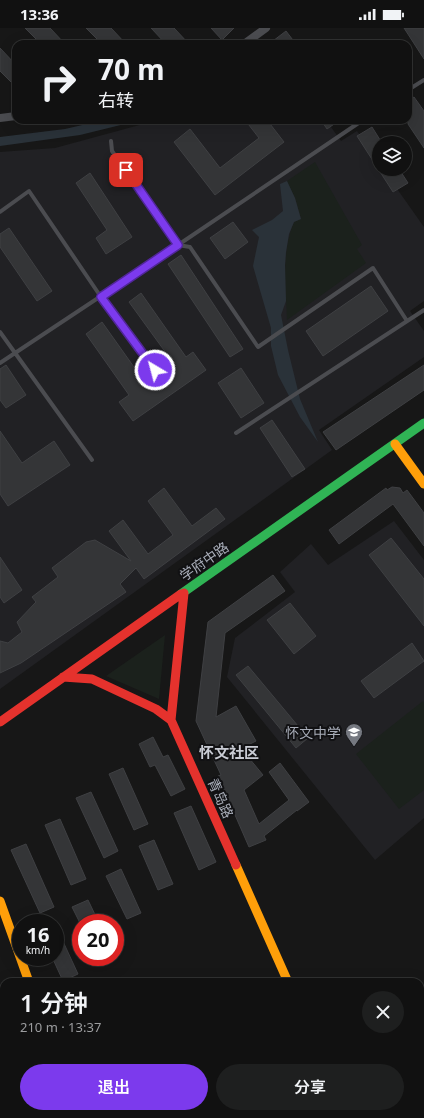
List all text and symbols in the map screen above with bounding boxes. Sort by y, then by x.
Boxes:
text: 13:36 [20,4,59,24]
text: 70 m [98,50,165,88]
icon: right [32,56,84,108]
text: 右转 [98,88,134,112]
map controls [372,136,412,176]
button: layers [372,136,412,176]
pin [109,153,143,187]
icon: arrive [115,159,137,181]
position arrow [134,349,176,391]
street label: 学府中路 [176,537,232,585]
school or university icon: 怀文中学 [344,722,364,747]
place label: 怀文中学 [285,723,341,742]
district label: 怀文社区 [199,742,259,762]
street label: 青岛路 [204,775,238,821]
speed limit sign: 20 [72,914,124,966]
text: 16 [27,921,49,948]
text: km/h [26,943,50,957]
text: 1 分钟 [20,986,88,1019]
button: close [362,991,404,1033]
text: 210 m · 13:37 [20,1018,101,1036]
button: 退出 [20,1064,208,1110]
button: 分享 [216,1064,404,1110]

